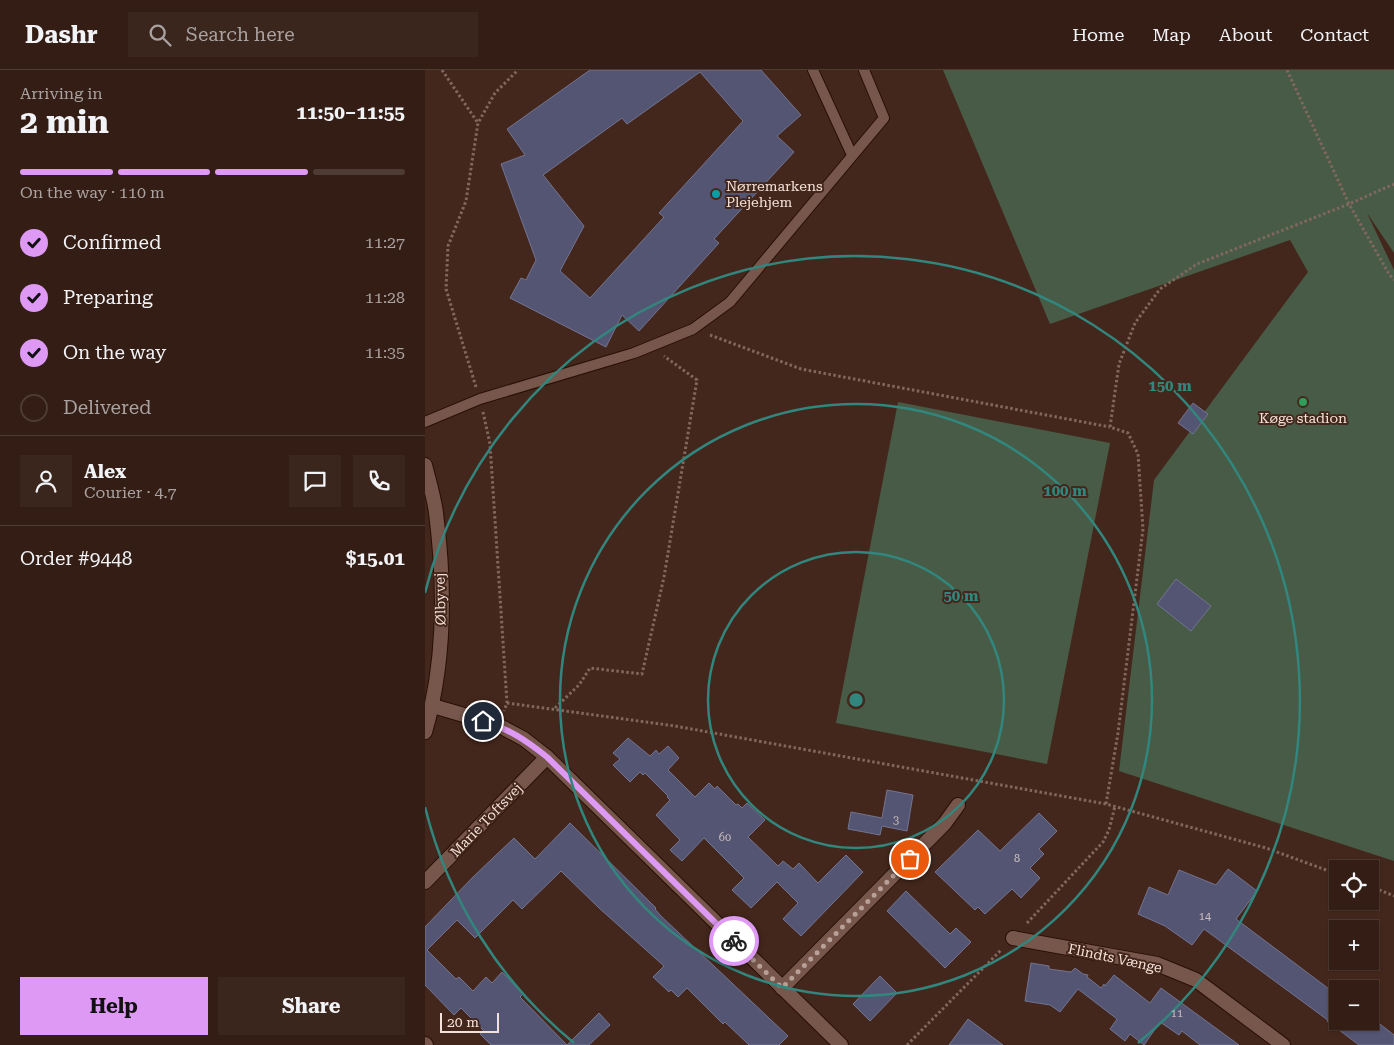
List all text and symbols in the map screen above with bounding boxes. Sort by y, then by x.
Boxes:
search box [128,12,478,57]
text: Dashr [25,21,98,49]
icon: search [146,21,174,49]
text: Search here [186,23,295,46]
text: Home [1072,24,1124,45]
text: Map [1152,24,1191,45]
text: About [1219,24,1272,45]
text: Contact [1300,24,1369,45]
text: Arriving in [20,84,103,103]
text: 11:50–11:55 [296,101,405,124]
text: 2 min [20,103,109,141]
place label: Nørremarkens Plejehjem [726,178,823,210]
text: On the way · 110 m [20,183,165,202]
marker: Nørremarkens Plejehjem [710,188,722,200]
icon: check [20,229,48,257]
text: Confirmed [63,231,161,254]
text: 11:27 [365,233,405,252]
icon: check [20,284,48,312]
text: Preparing [63,286,153,309]
text: 11:28 [365,288,405,307]
icon: check [20,339,48,367]
text: On the way [63,341,166,364]
text: 11:35 [365,343,405,362]
text: 150 m [1148,377,1192,395]
text: Delivered [63,396,151,419]
marker: Køge stadion [1297,396,1309,408]
place label: Køge stadion [1259,410,1347,426]
button: person [20,455,72,507]
button: chat [289,455,341,507]
button: phone [353,455,405,507]
text: Alex [84,460,126,483]
text: 100 m [1043,482,1087,500]
text: Courier · 4.7 [84,483,177,502]
text: Order #9448 [20,547,132,570]
text: $15.01 [346,547,405,570]
street label: Ølbyvej [432,573,448,625]
text: 50 m [943,587,979,605]
centre of rings [847,691,865,709]
pin [462,700,504,742]
icon: home [469,707,497,735]
street label: Marie Toftsvej [447,780,525,860]
house number: 3 [893,814,899,827]
house number: 60 [719,831,731,844]
pin [889,838,931,880]
icon: bag [896,845,924,873]
house number: 8 [1014,852,1020,865]
map controls [1329,860,1379,1030]
button: locate [1329,860,1379,910]
house number: 14 [1199,910,1212,923]
courier [709,916,759,966]
button: + [1329,920,1379,970]
icon: bike [720,927,748,955]
street label: Flindts Vænge [1067,940,1164,976]
button: Help [20,977,208,1035]
button: Share [218,977,405,1035]
button: − [1329,980,1379,1030]
house number: 11 [1171,1007,1183,1020]
scale bar [440,1010,499,1033]
text: 20 m [447,1014,479,1030]

